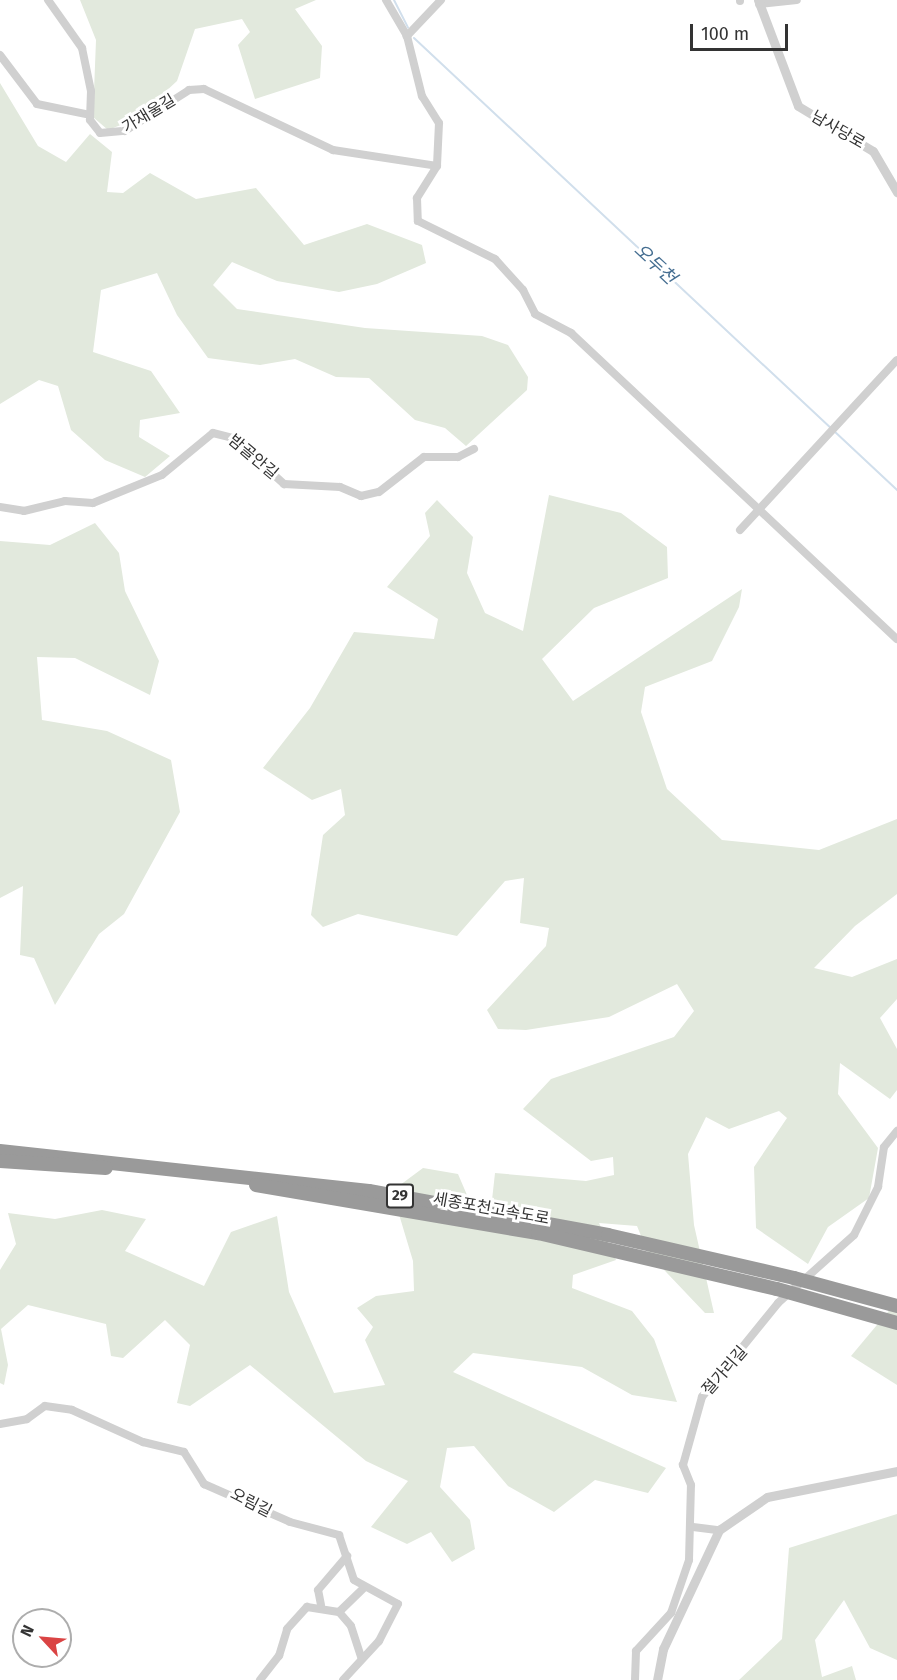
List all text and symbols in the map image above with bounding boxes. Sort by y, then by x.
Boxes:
scale bar [693,12,790,50]
text: 100 m [701,23,749,45]
street label: 가재울길 [119,91,179,137]
street label: 남사당로 [808,107,868,153]
water label: 오두천 [629,239,681,289]
street label: 밤골안길 [224,431,282,483]
road number: 29 [385,1184,415,1208]
street label: 세종포천고속도로 [431,1189,551,1229]
street label: 절가리길 [698,1342,752,1400]
street label: 오림길 [227,1484,275,1522]
north arrow [12,1608,72,1668]
text: N [16,1622,38,1640]

